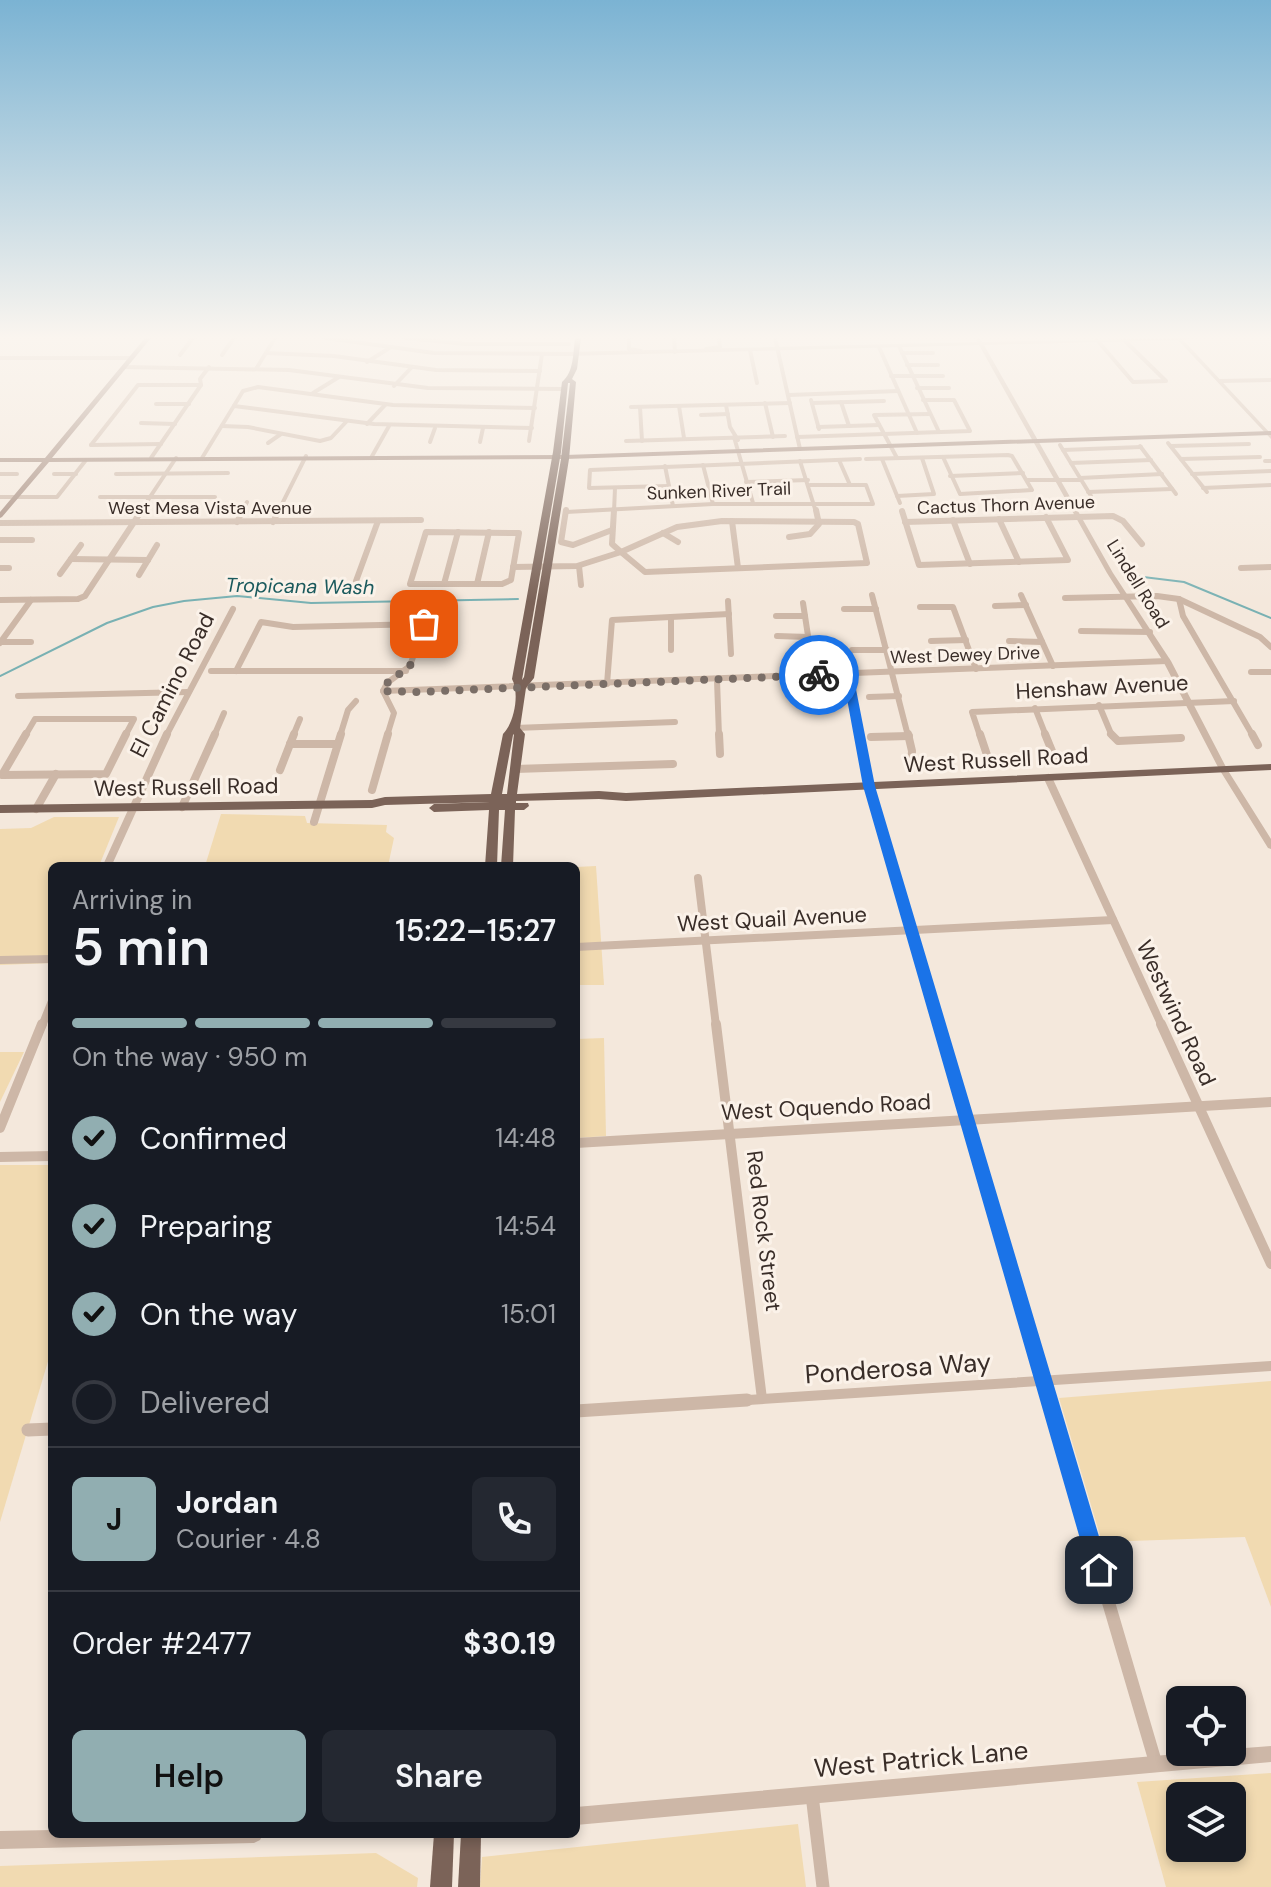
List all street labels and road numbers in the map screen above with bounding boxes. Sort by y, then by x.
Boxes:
street label: Sunken River Trail [646,476,792,506]
street label: Cactus Thorn Avenue [917,490,1095,520]
street label: West Mesa Vista Avenue [108,496,312,520]
street label: Lindell Road [1101,535,1175,633]
street label: El Camino Road [123,608,221,762]
street label: West Dewey Drive [890,640,1040,670]
street label: Henshaw Avenue [1015,668,1189,706]
street label: West Russell Road [903,741,1089,779]
street label: West Russell Road [93,771,279,803]
street label: West Quail Avenue [676,900,868,938]
street label: Westwind Road [1130,936,1222,1090]
street label: West Oquendo Road [720,1087,932,1127]
street label: Red Rock Street [740,1149,788,1313]
street label: Ponderosa Way [804,1345,992,1391]
street label: West Patrick Lane [812,1733,1030,1785]

